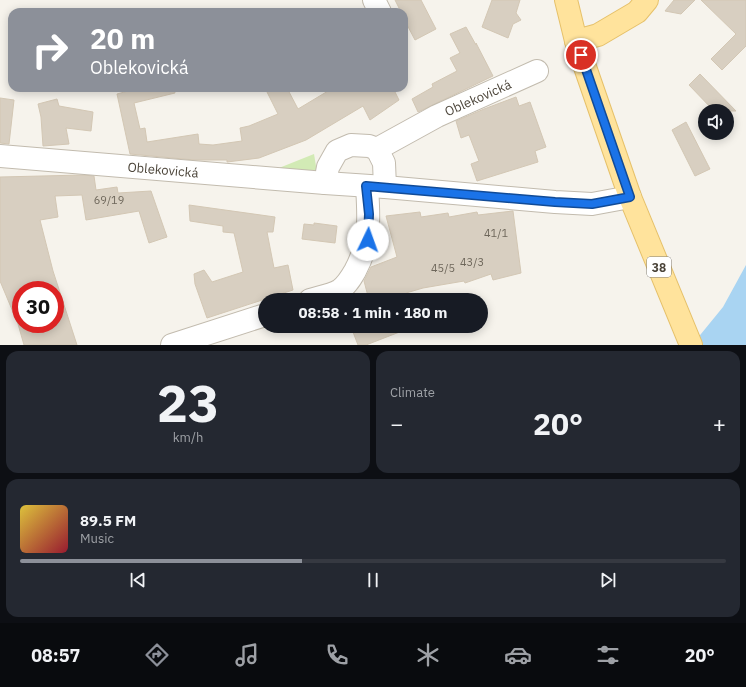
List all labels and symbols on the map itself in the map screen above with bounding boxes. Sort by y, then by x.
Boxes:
pin [564,38,598,72]
street label: Oblekovická [442,76,514,120]
street label: Oblekovická [127,158,199,182]
house number: 69/19 [94,193,124,207]
position arrow [347,219,389,261]
house number: 41/1 [484,226,508,240]
house number: 43/3 [460,255,484,269]
road number: 38 [647,257,671,277]
house number: 45/5 [431,261,455,275]
speed limit sign: 30 [12,281,64,333]

